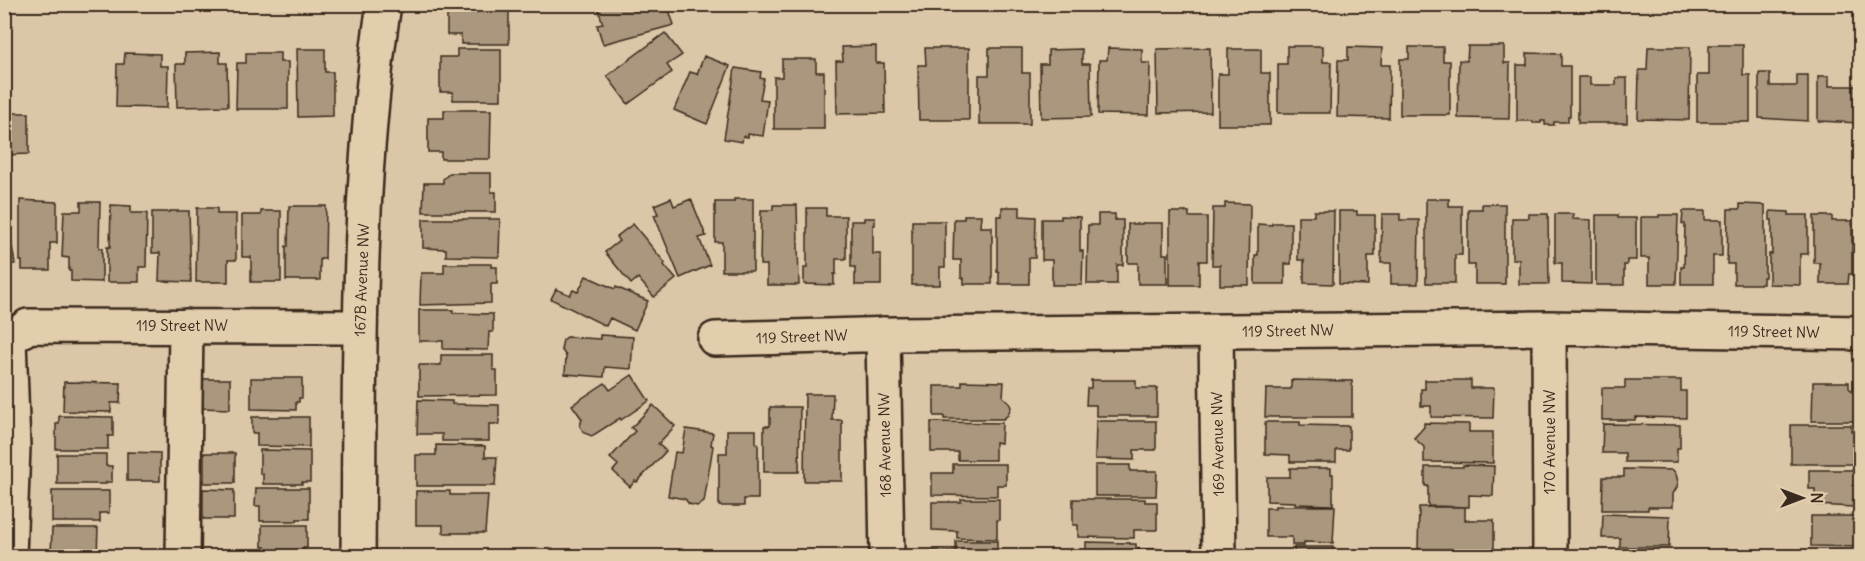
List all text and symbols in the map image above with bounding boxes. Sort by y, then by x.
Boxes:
street label: 167B Avenue NW [350,223,373,337]
street label: 119 Street NW [136,316,228,335]
street label: 119 Street NW [1242,320,1334,341]
street label: 119 Street NW [1728,321,1820,342]
street label: 119 Street NW [756,325,849,348]
street label: 170 Avenue NW [1540,389,1559,494]
street label: 169 Avenue NW [1207,391,1228,496]
street label: 168 Avenue NW [874,392,895,498]
north arrow [1772,468,1832,528]
text: N [1807,492,1827,504]

